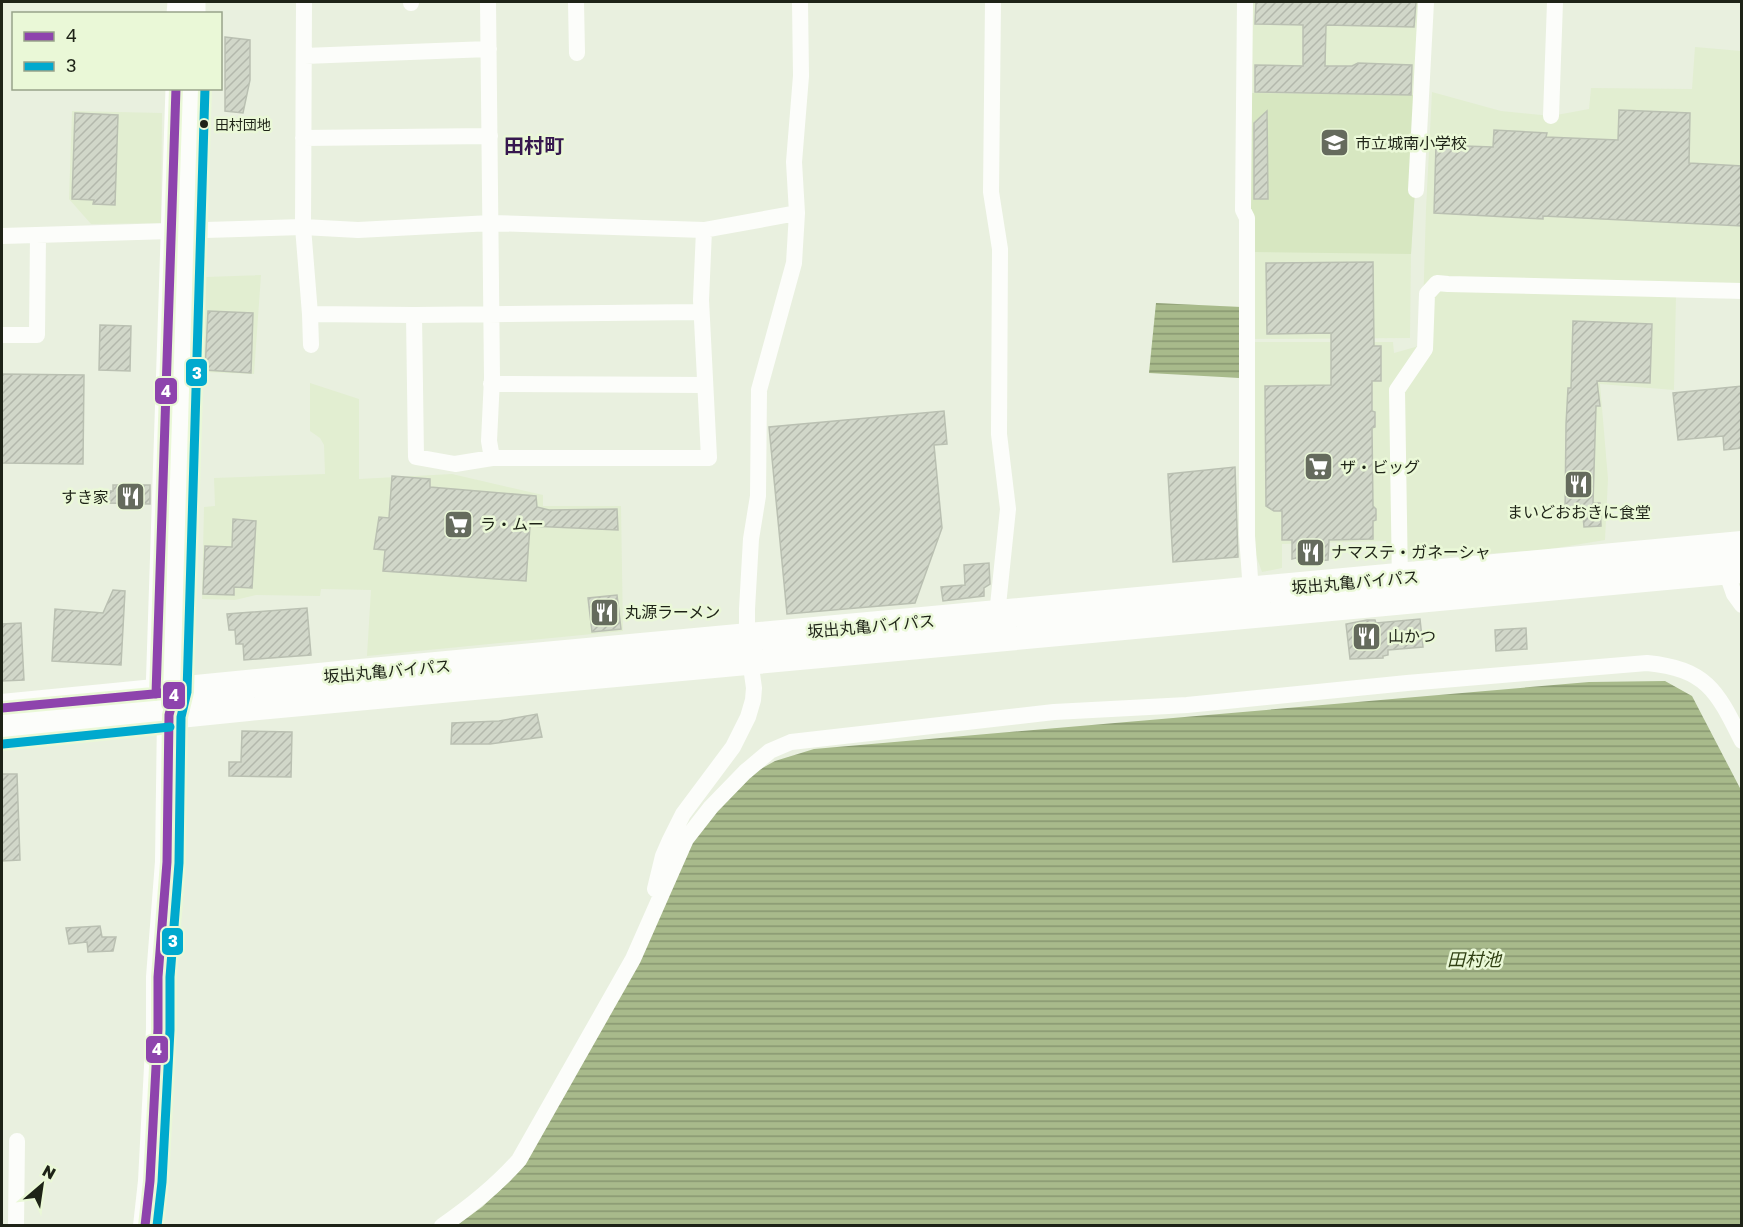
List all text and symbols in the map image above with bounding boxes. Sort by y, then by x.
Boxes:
legend [12,12,222,90]
text: 4 [66,24,77,46]
text: 3 [66,54,77,76]
place label: 田村団地 [215,116,271,133]
marker: 田村団地 [198,118,210,130]
school or university icon: 市立城南小学校 [1318,127,1350,159]
district label: 田村町 [504,133,564,157]
place label: 市立城南小学校 [1355,133,1467,153]
line badge: 3 [185,358,208,387]
text: 3 [192,363,202,383]
line badge: 4 [154,377,178,405]
text: 4 [161,381,171,401]
supermarket icon: ザ・ビッグ [1303,451,1335,483]
place label: ザ・ビッグ [1340,457,1420,477]
restaurant icon: まいどおおきに食堂 [1563,468,1595,500]
restaurant icon: すき家 [114,481,146,513]
place label: すき家 [61,487,109,507]
place label: まいどおおきに食堂 [1507,502,1651,522]
supermarket icon: ラ・ムー [443,508,475,540]
place label: ラ・ムー [480,514,544,534]
restaurant icon: ナマステ・ガネーシャ [1294,536,1326,568]
place label: ナマステ・ガネーシャ [1331,542,1491,562]
street label: 坂出丸亀バイパス [1291,566,1419,598]
restaurant icon: 丸源ラーメン [588,596,620,628]
place label: 丸源ラーメン [625,602,720,622]
street label: 坂出丸亀バイパス [807,610,935,642]
restaurant icon: 山かつ [1351,620,1383,652]
place label: 山かつ [1388,626,1436,646]
street label: 坂出丸亀バイパス [323,655,451,687]
line badge: 4 [162,681,186,710]
text: 4 [169,685,179,705]
line badge: 3 [161,927,184,956]
text: 3 [168,931,178,951]
water label: 田村池 [1447,948,1503,970]
line badge: 4 [145,1035,169,1064]
text: 4 [152,1039,162,1059]
north arrow [12,1155,72,1215]
text: N [39,1160,59,1184]

